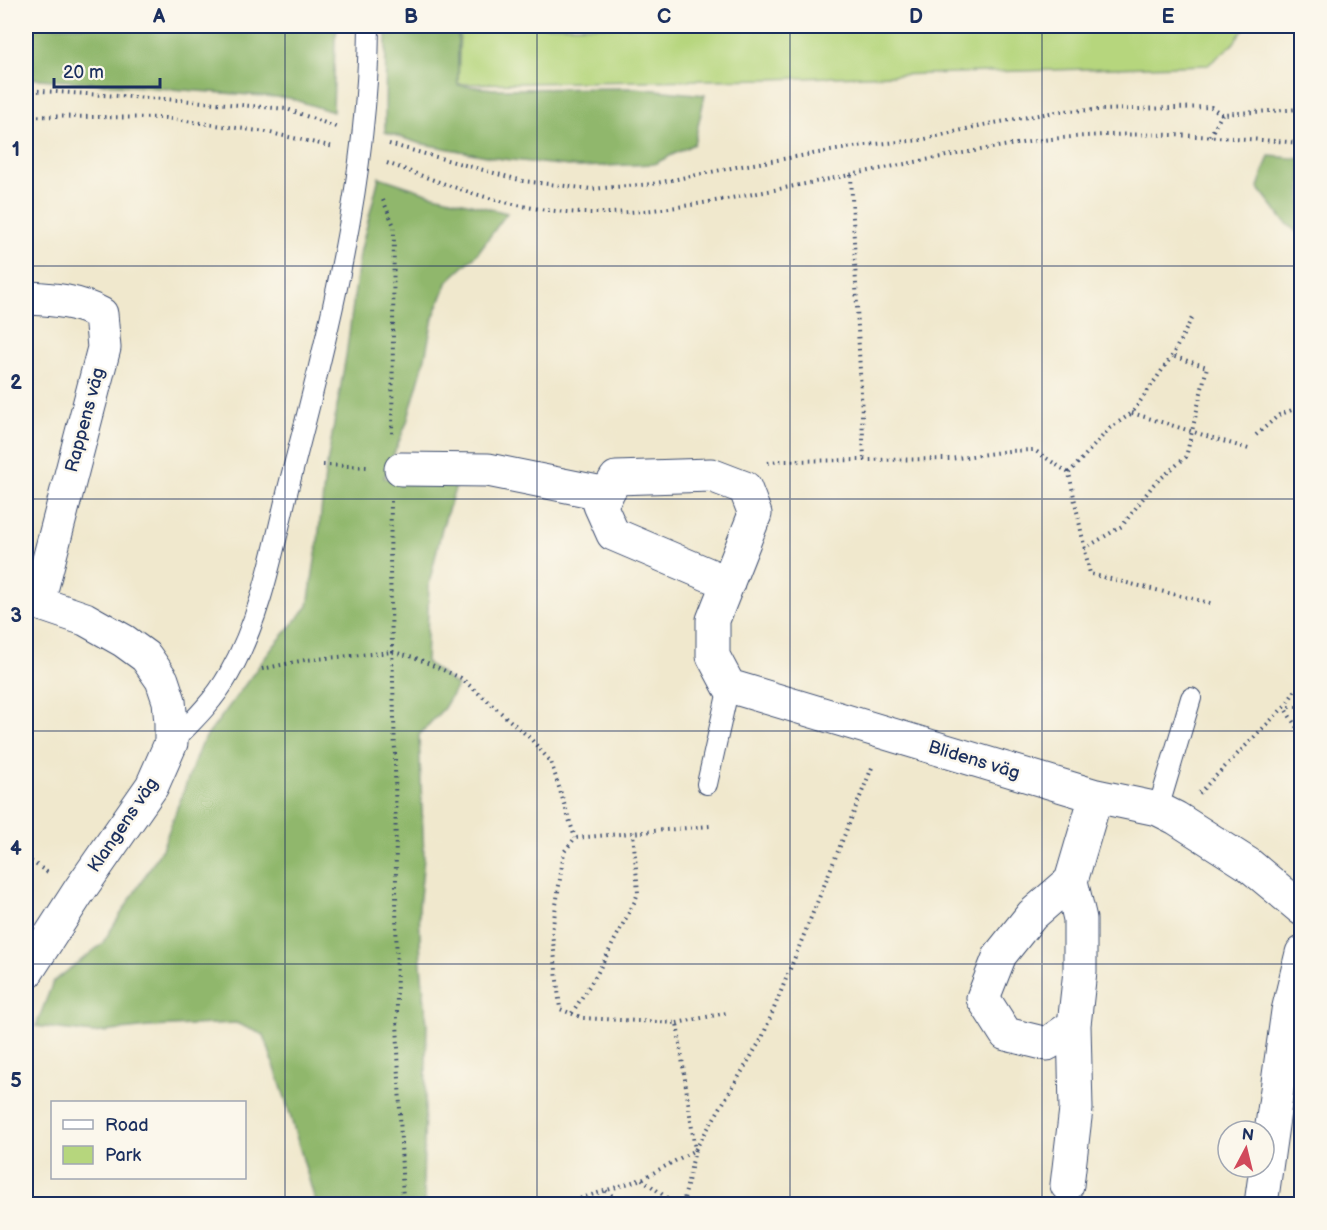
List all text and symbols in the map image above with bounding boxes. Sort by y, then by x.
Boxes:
text: A [152,5,166,29]
text: B [404,5,418,29]
text: C [657,5,671,29]
text: D [909,5,923,29]
text: E [1162,5,1175,29]
scale bar [54,51,160,89]
text: 20 m [63,62,104,83]
text: 1 [12,138,20,162]
street label: Rappens väg [61,365,109,475]
text: 2 [10,371,22,395]
text: 3 [10,604,22,628]
street label: Blidens väg [926,736,1022,784]
street label: Klangens väg [84,774,162,876]
text: 4 [10,837,22,861]
text: 5 [10,1069,22,1093]
legend [51,1101,246,1179]
text: Road [105,1115,149,1136]
north arrow [1216,1119,1276,1179]
text: N [1241,1125,1255,1146]
text: Park [105,1145,141,1166]

